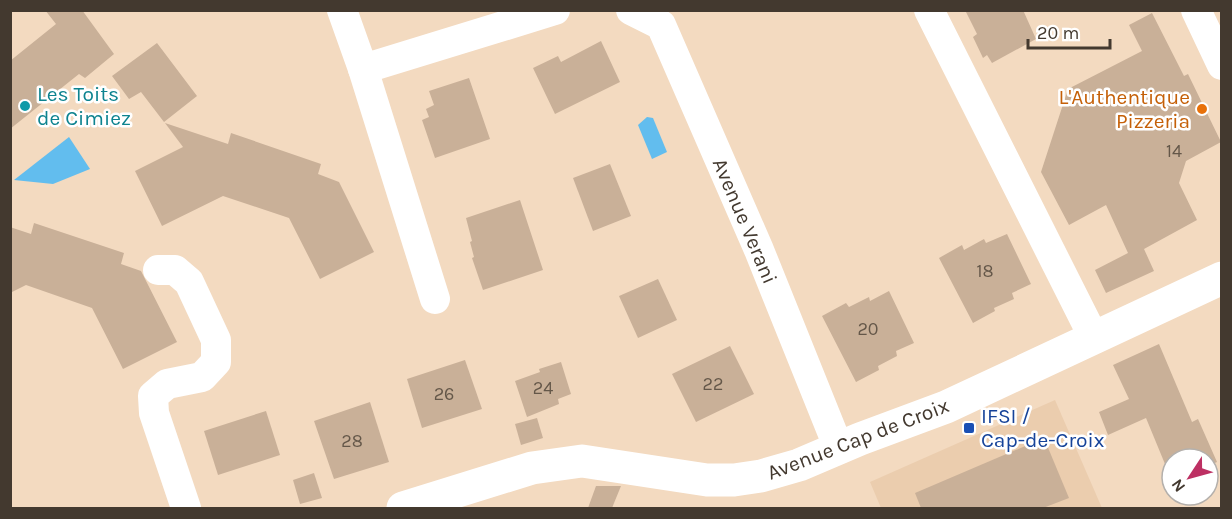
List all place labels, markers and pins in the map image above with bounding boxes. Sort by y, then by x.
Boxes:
place label: Les Toits de Cimiez [37,82,131,130]
place label: L'Authentique Pizzeria [1059,85,1190,133]
marker: Les Toits de Cimiez [18,99,32,113]
marker: L'Authentique Pizzeria [1195,102,1209,116]
place label: IFSI / Cap-de-Croix [981,404,1105,452]
marker: IFSI / Cap-de-Croix [962,421,976,435]

